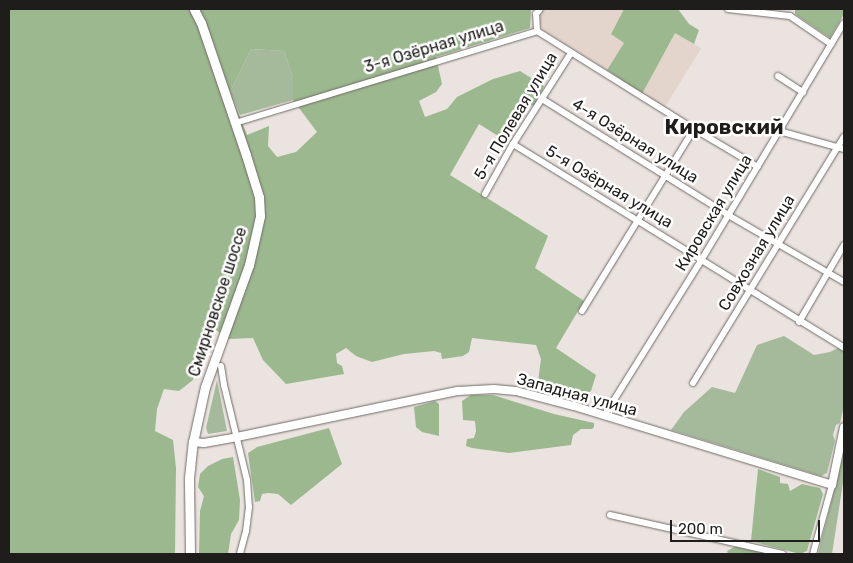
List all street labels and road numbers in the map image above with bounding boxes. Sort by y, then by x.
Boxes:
street label: 3-я Озёрная улица [362,17,506,77]
street label: 5-я Полевая улица [470,49,562,183]
street label: 4-я Озёрная улица [568,94,702,188]
street label: 5-я Озёрная улица [542,142,676,232]
street label: Кировская улица [672,151,756,275]
street label: Совхозная улица [715,191,799,315]
street label: Смирновское шоссе [185,225,251,379]
street label: Западная улица [515,370,639,420]

